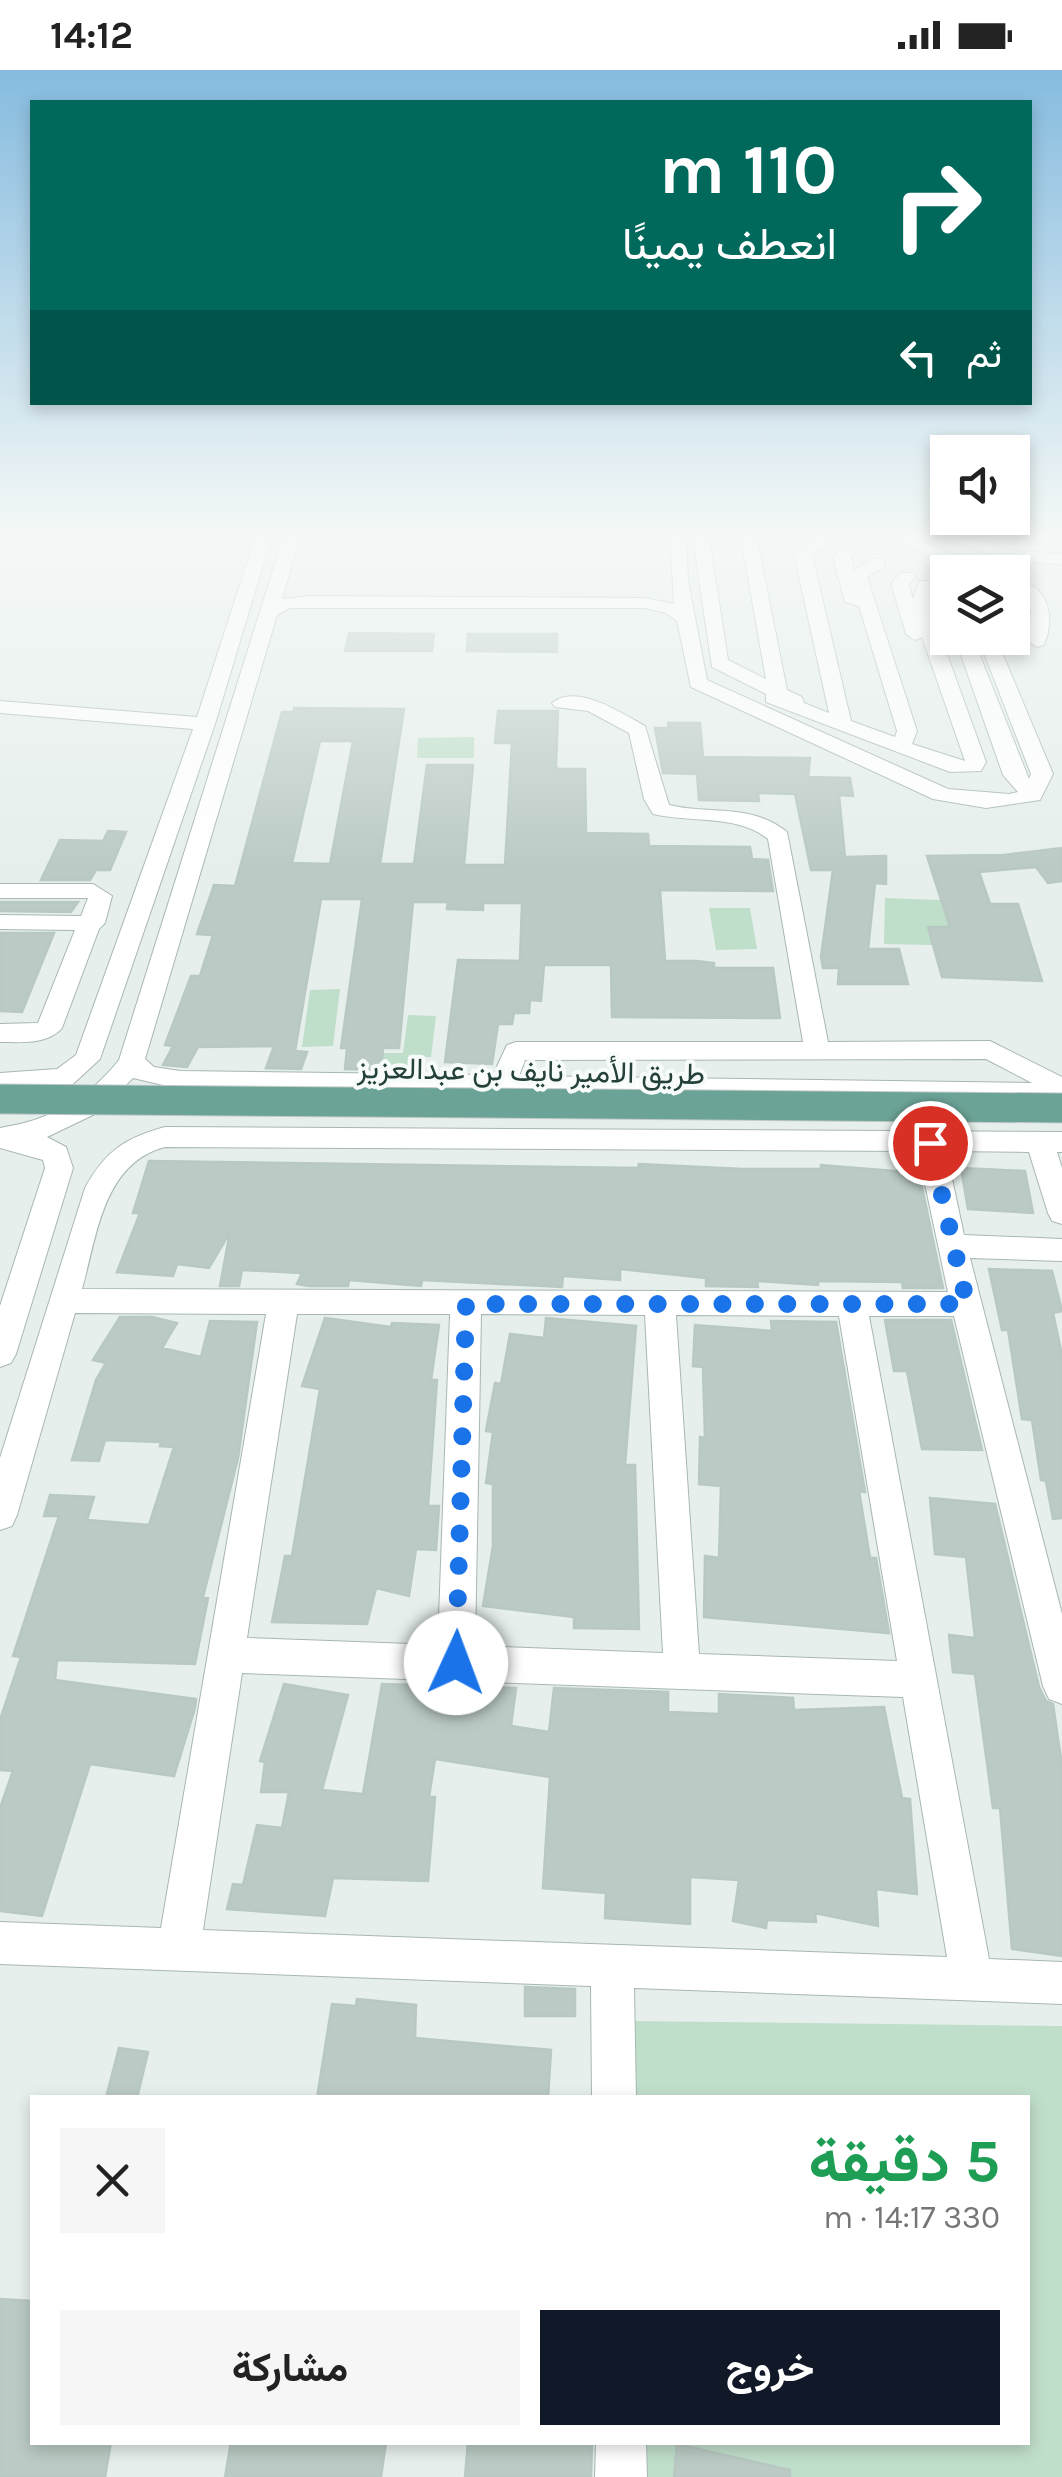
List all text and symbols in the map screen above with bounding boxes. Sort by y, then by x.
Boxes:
text: 14:12 [50,13,133,58]
text: 110 m [659,129,837,211]
icon: right [872,140,1002,270]
text: انعطف يمينًا [622,218,837,270]
icon: left [891,330,946,385]
text: ثم [966,332,1002,377]
map controls [930,435,1030,655]
button: sound [930,435,1030,535]
button: layers [930,555,1030,655]
street label: طريق الأمير نايف بن عبدالعزيز [356,1050,705,1092]
pin [888,1101,973,1186]
icon: arrive [903,1116,958,1171]
position arrow [404,1611,508,1715]
text: 5 دقيقة [808,2126,1000,2196]
button: close [60,2128,165,2233]
text: 330 m · 14:17 [823,2199,1000,2236]
button: مشاركة [60,2310,520,2425]
button: خروج [540,2310,1000,2425]

